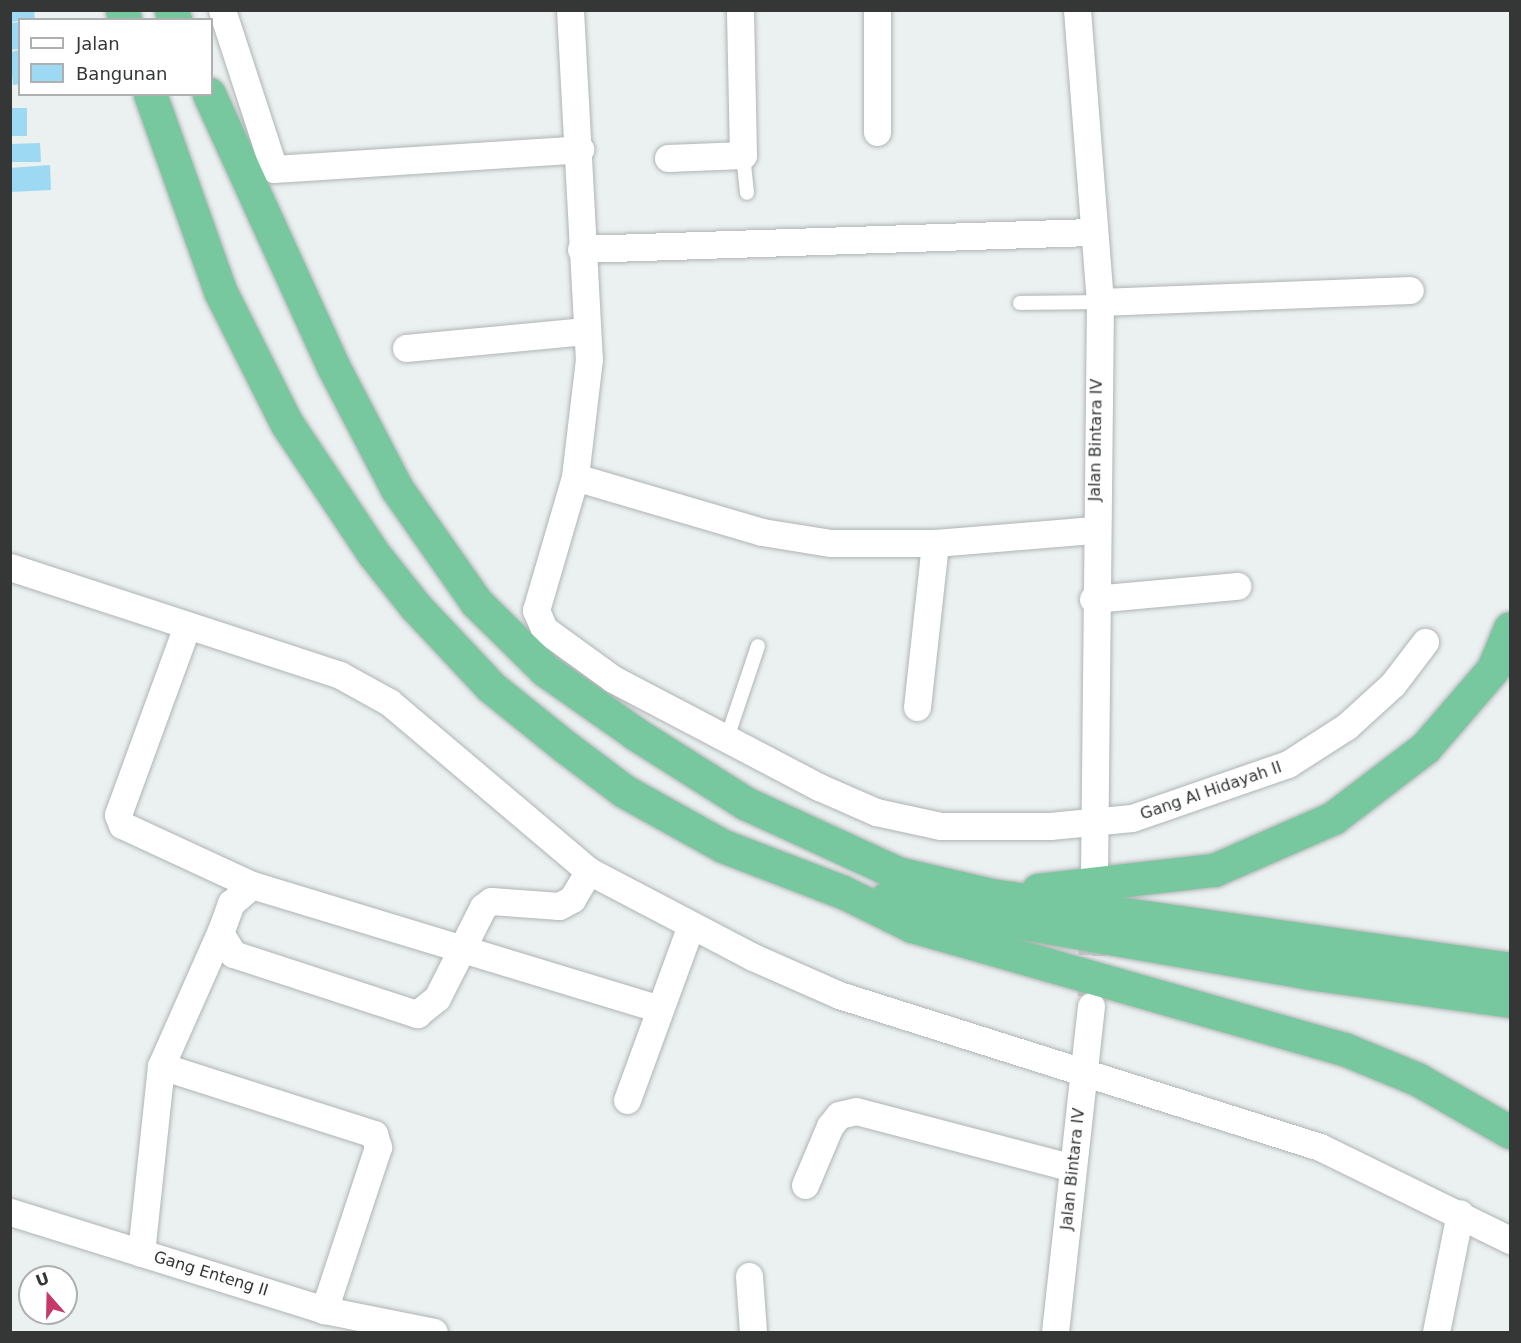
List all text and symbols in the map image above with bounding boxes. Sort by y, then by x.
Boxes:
legend [18,18,213,96]
text: Jalan [76,33,120,54]
text: Bangunan [76,63,167,84]
street label: Jalan Bintara IV [1085,378,1107,502]
street label: Gang Al Hidayah II [1138,758,1284,824]
street label: Jalan Bintara IV [1057,1107,1089,1231]
street label: Gang Enteng II [151,1247,271,1301]
north arrow [18,1265,78,1325]
text: U [33,1268,52,1291]

